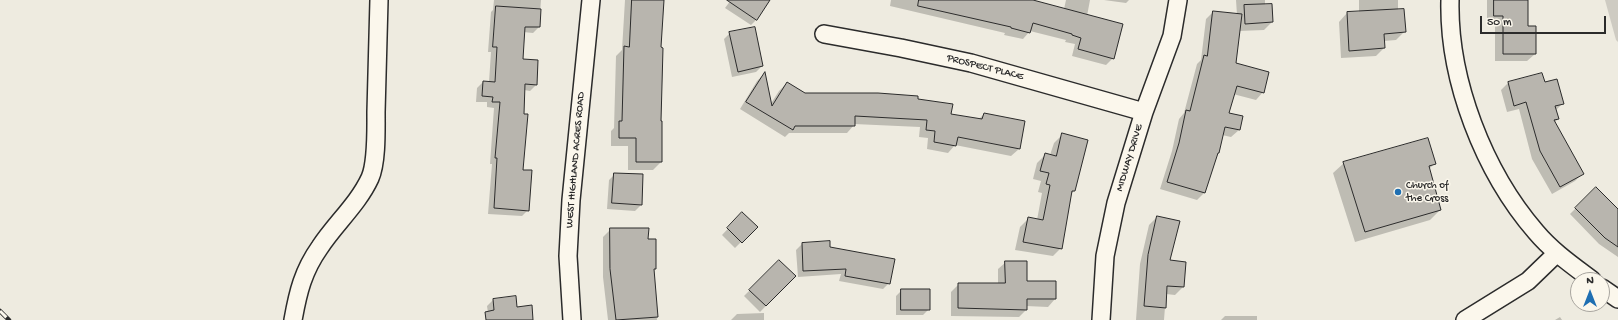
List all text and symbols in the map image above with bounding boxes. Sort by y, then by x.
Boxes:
scale bar [1482,8,1608,34]
text: 50 m [1487,16,1512,30]
street label: PROSPECT PLACE [945,52,1025,84]
street label: WEST HIGHLAND ACRES ROAD [563,91,589,229]
street label: MIDWAY DRIVE [1114,123,1146,193]
place label: Church of the Cross [1406,179,1448,205]
marker: Church of the Cross [1393,187,1403,197]
north arrow [1570,272,1610,312]
text: N [1586,275,1594,287]

